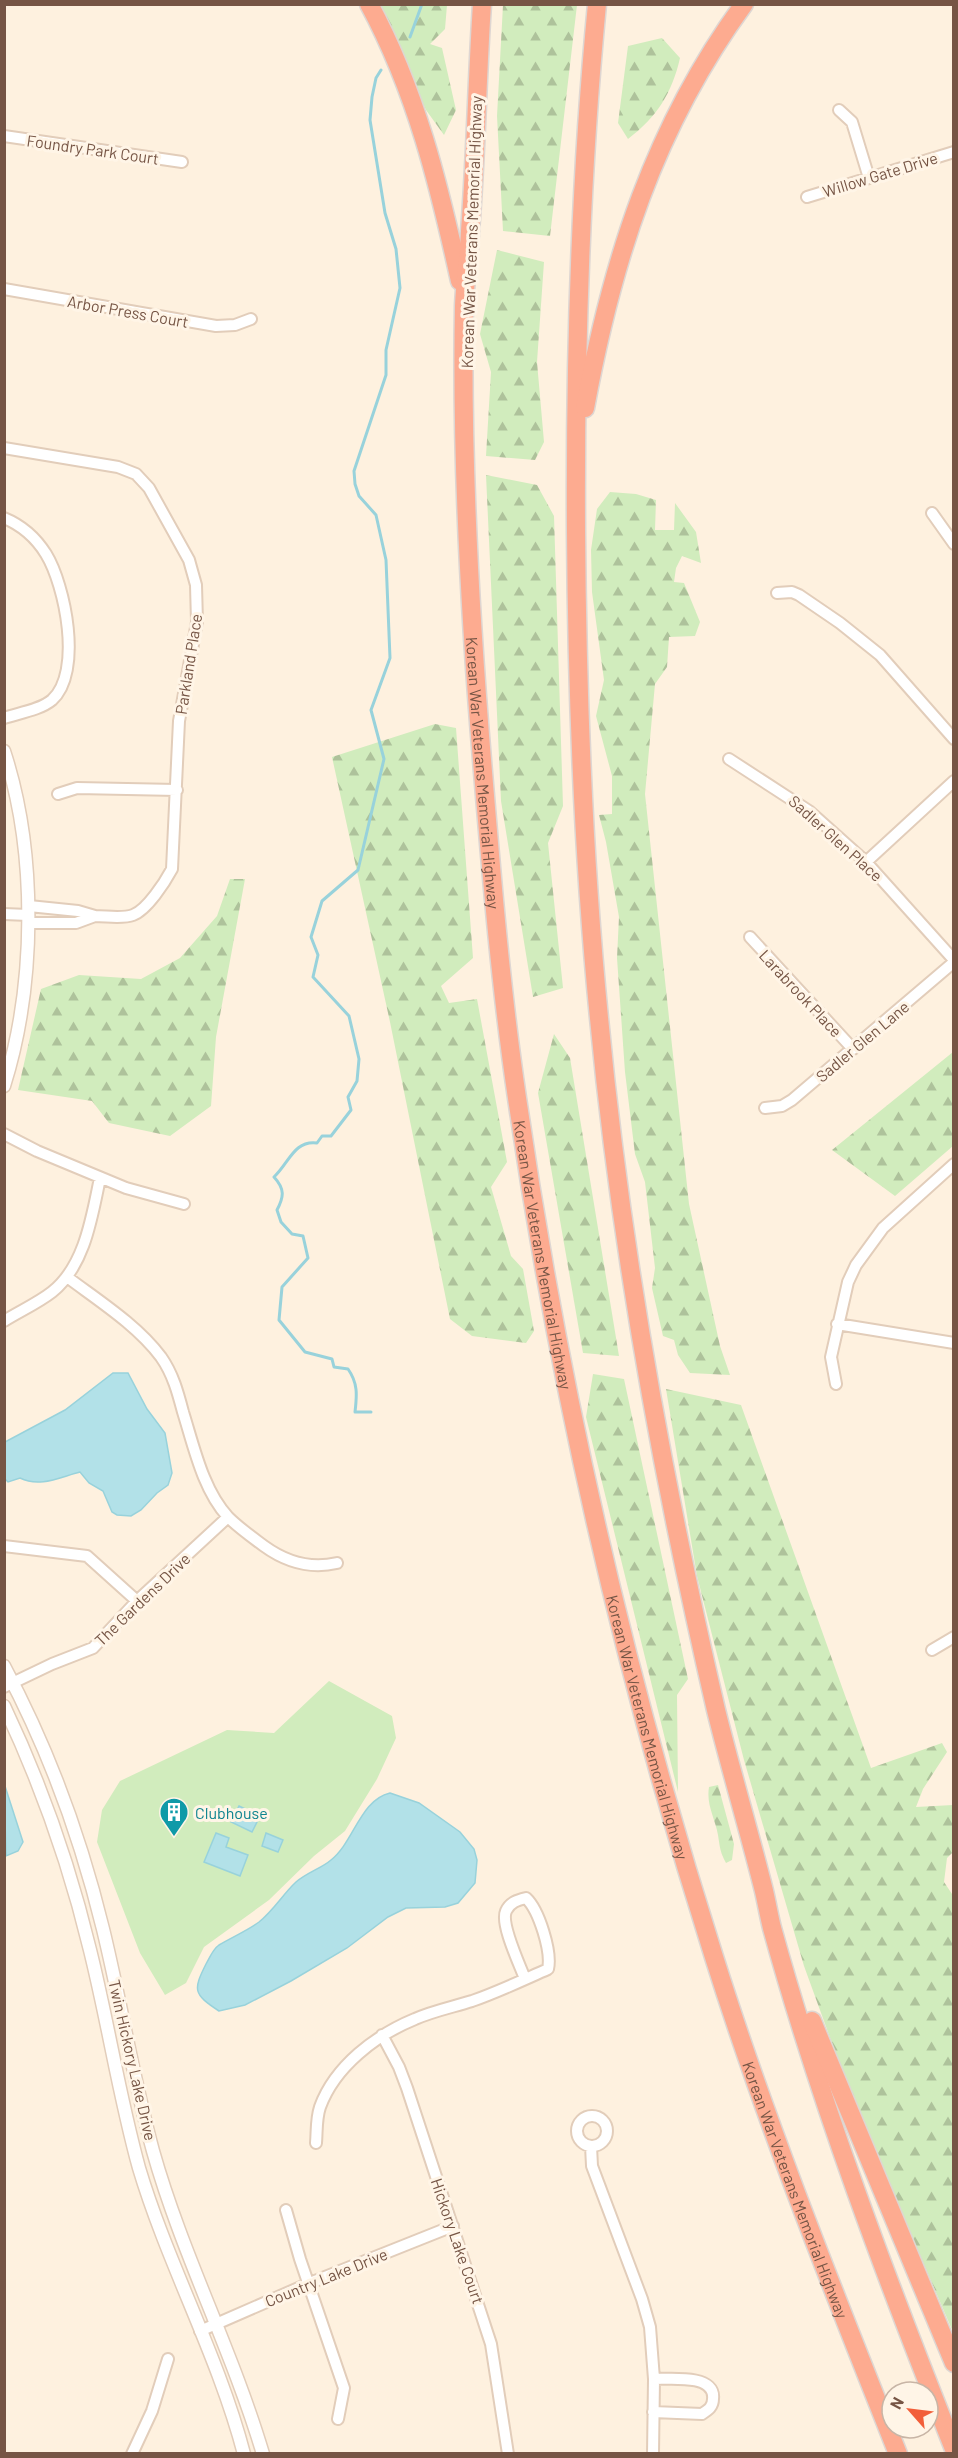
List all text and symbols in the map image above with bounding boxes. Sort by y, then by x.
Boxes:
street label: Korean War Veterans Memorial Highway [457,95,485,369]
street label: Foundry Park Court [26,130,160,168]
street label: Willow Gate Drive [820,147,940,201]
street label: Arbor Press Court [66,291,190,331]
street label: Parkland Place [171,612,205,716]
street label: Korean War Veterans Memorial Highway [463,636,504,910]
street label: Sadler Glen Place [785,791,887,885]
street label: Larabrook Place [756,945,846,1041]
street label: Sadler Glen Lane [812,997,912,1085]
street label: Korean War Veterans Memorial Highway [511,1119,577,1392]
street label: The Gardens Drive [90,1549,194,1649]
street label: Korean War Veterans Memorial Highway [604,1593,693,1862]
building icon: Clubhouse [158,1796,190,1838]
place label: Clubhouse [195,1803,268,1822]
street label: Twin Hickory Lake Drive [105,1978,161,2142]
street label: Korean War Veterans Memorial Highway [740,2059,853,2321]
street label: Hickory Lake Court [428,2176,488,2306]
street label: Country Lake Drive [262,2244,390,2310]
north arrow [880,2380,940,2440]
text: N [885,2394,907,2412]

